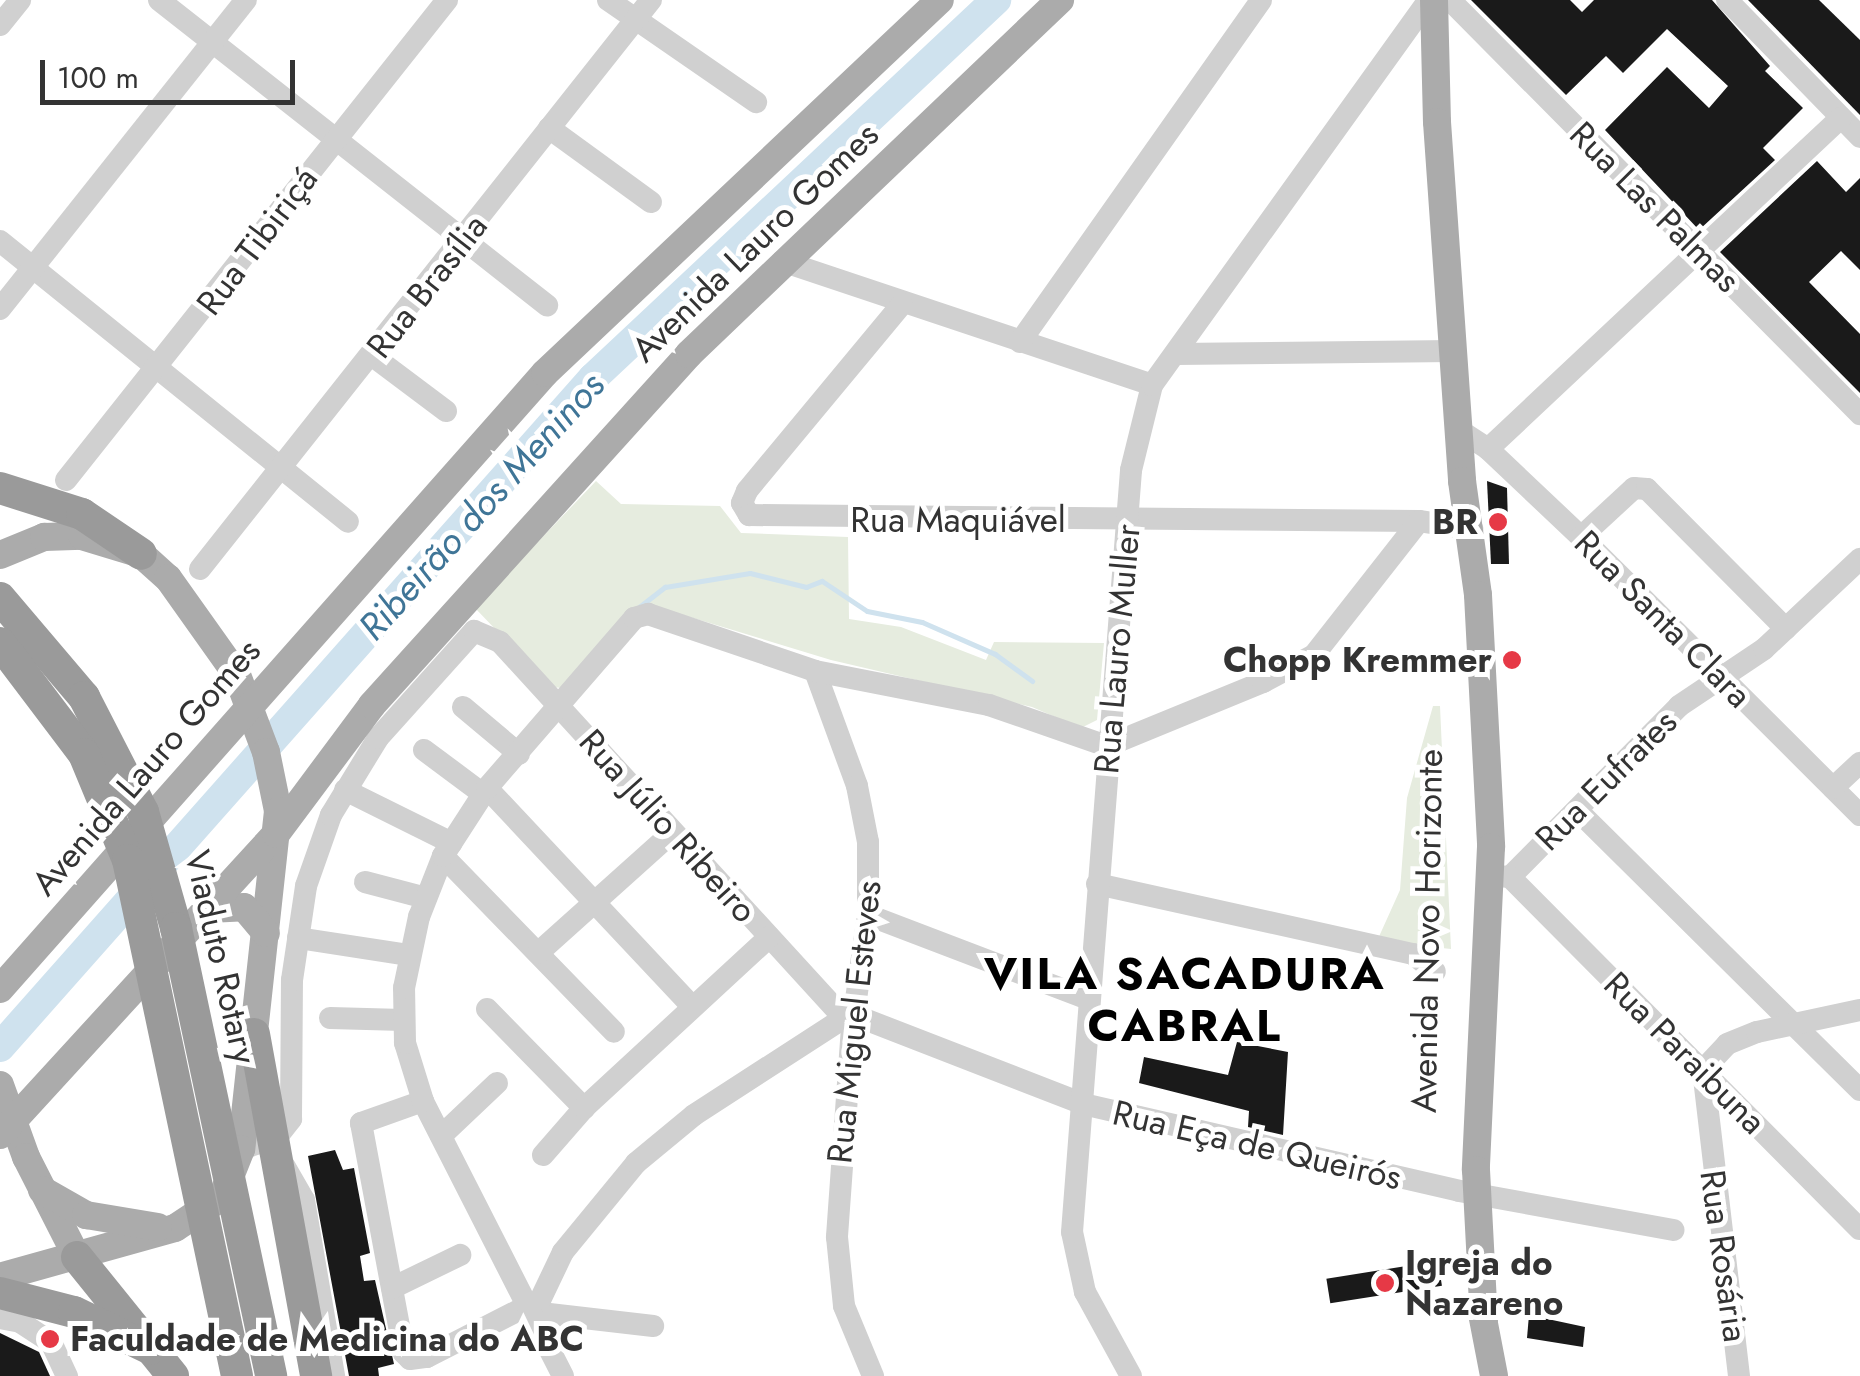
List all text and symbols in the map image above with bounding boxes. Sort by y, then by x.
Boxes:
scale bar [45,40,300,102]
text: 100 m [57,56,139,99]
street label: Avenida Lauro Gomes [623,113,887,371]
street label: Rua Las Palmas [1561,113,1749,301]
street label: Rua Tibiriçá [188,159,326,323]
street label: Rua Brasília [358,206,496,366]
water label: Ribeirão dos Meninos [349,363,613,649]
street label: Rua Maquiável [850,499,1066,541]
place label: BR [1432,501,1478,543]
marker: BR [1487,511,1509,533]
street label: Rua Santa Clara [1566,522,1760,716]
street label: Rua Lauro Muller [1085,523,1149,775]
street label: Avenida Lauro Gomes [23,630,269,904]
place label: Chopp Kremmer [1223,639,1492,681]
marker: Chopp Kremmer [1501,649,1523,671]
street label: Rua Eufrates [1527,701,1685,859]
street label: Rua Júlio Ribeiro [570,721,766,931]
street label: Avenida Novo Horizonte [1403,749,1451,1113]
street label: Viaduto Rotary [176,846,266,1068]
street label: Rua Miguel Esteves [818,879,890,1165]
district label: VILA SACADURA CABRAL [984,947,1386,1053]
street label: Rua Paraibuna [1595,963,1775,1143]
street label: Rua Eça de Queirós [1109,1091,1405,1199]
street label: Rua Rosária [1691,1167,1757,1345]
place label: Igreja do Nazareno [1405,1242,1563,1324]
marker: Igreja do Nazareno [1374,1272,1396,1294]
place label: Faculdade de Medicina do ABC [70,1318,584,1360]
marker: Faculdade de Medicina do ABC [39,1328,61,1350]

